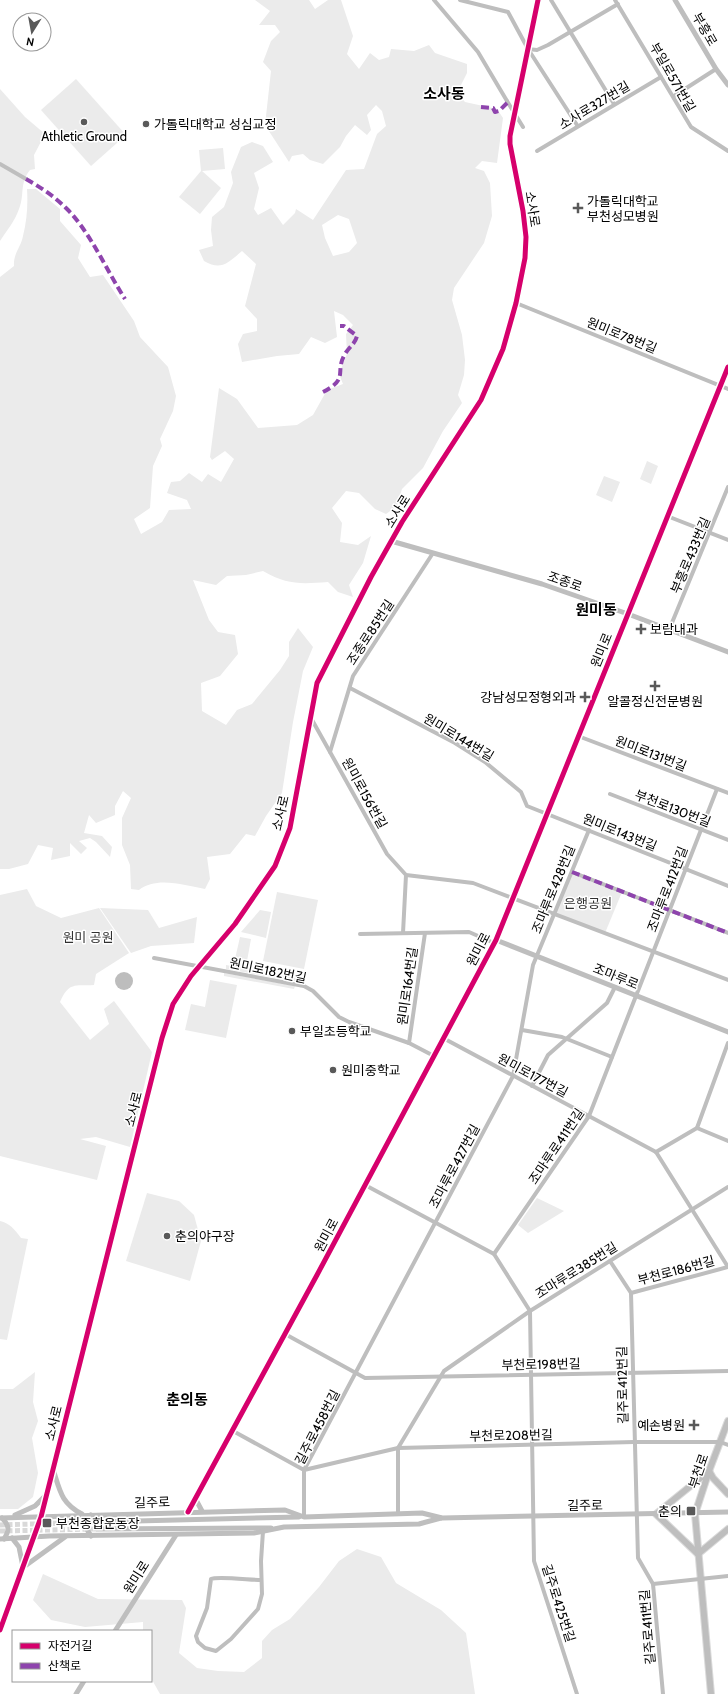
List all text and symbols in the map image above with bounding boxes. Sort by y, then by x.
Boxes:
street label: 부흥로 [689,9,721,49]
north arrow [12,12,52,52]
text: N [25,34,35,49]
street label: 부일로571번길 [647,39,699,115]
street label: 소사로327번길 [556,77,632,133]
district label: 소사동 [423,85,465,103]
place label: 가톨릭대학교 성심교정 [154,116,277,132]
marker: Athletic Ground [79,117,89,127]
marker: 가톨릭대학교 성심교정 [141,119,151,129]
place label: Athletic Ground [41,128,127,144]
street label: 소사로 [522,190,544,228]
place label: 가톨릭대학교 부천성모병원 [587,193,659,224]
marker: 가톨릭대학교 부천성모병원 [572,202,584,214]
street label: 원미로78번길 [585,314,659,356]
street label: 소사로 [381,492,413,530]
street label: 부흥로433번길 [667,514,713,596]
street label: 조종로 [545,568,585,594]
street label: 조종로85번길 [343,596,397,668]
district label: 원미동 [575,601,617,619]
place label: 보람내과 [650,621,698,637]
marker: 보람내과 [635,623,647,635]
street label: 원미로 [587,630,615,670]
marker: 알콜정신전문병원 [649,680,661,692]
place label: 강남성모정형외과 [480,689,576,705]
marker: 강남성모정형외과 [579,691,591,703]
place label: 알콜정신전문병원 [607,693,703,709]
street label: 원미로144번길 [421,710,497,764]
street label: 원미로131번길 [613,732,689,774]
street label: 원미로156번길 [339,755,391,831]
street label: 부천로130번길 [633,786,713,830]
street label: 소사로 [268,794,292,832]
street label: 원미로143번길 [581,810,659,854]
street label: 조마루로428번길 [528,842,578,936]
street label: 조마루로412번길 [643,844,691,934]
park label: 은행공원 [564,895,612,911]
park label: 원미 공원 [63,929,113,945]
street label: 원미로 [463,929,493,969]
street label: 원미로164번길 [394,946,420,1026]
street label: 원미로182번길 [228,954,308,986]
street label: 조마루로 [591,960,641,992]
place label: 부일초등학교 [300,1023,372,1039]
marker: 부일초등학교 [287,1026,297,1036]
street label: 원미로177번길 [495,1050,571,1100]
place label: 원미중학교 [341,1062,401,1078]
marker: 원미중학교 [328,1065,338,1075]
street label: 소사로 [121,1090,145,1128]
street label: 조마루로411번길 [525,1105,587,1187]
street label: 조마루로427번길 [425,1121,483,1211]
street label: 원미로 [311,1215,342,1255]
place label: 춘의야구장 [175,1228,235,1244]
marker: 춘의야구장 [162,1231,172,1241]
street label: 조마루로385번길 [532,1238,620,1302]
street label: 부천로186번길 [636,1252,716,1288]
street label: 길주로412번길 [613,1346,631,1424]
street label: 부천로198번길 [501,1355,581,1373]
street label: 길주로458번길 [291,1387,343,1467]
district label: 춘의동 [166,1391,208,1409]
street label: 소사로 [41,1404,65,1442]
place label: 예손병원 [637,1417,685,1433]
marker: 예손병원 [688,1419,700,1431]
street label: 부천로208번길 [469,1426,553,1444]
street label: 부천로 [685,1451,711,1491]
street label: 길주로 [134,1493,170,1511]
street label: 길주로 [567,1497,603,1513]
place label: 춘의 [658,1503,682,1519]
marker: 춘의 [685,1505,697,1517]
place label: 부천종합운동장 [56,1515,140,1531]
marker: 부천종합운동장 [41,1517,53,1529]
street label: 원미로 [120,1558,152,1596]
street label: 길주로425번길 [539,1562,579,1644]
street label: 길주로411번길 [636,1589,658,1665]
legend [12,1630,152,1682]
text: 자전거길 [48,1638,92,1653]
text: 산책로 [48,1658,81,1673]

